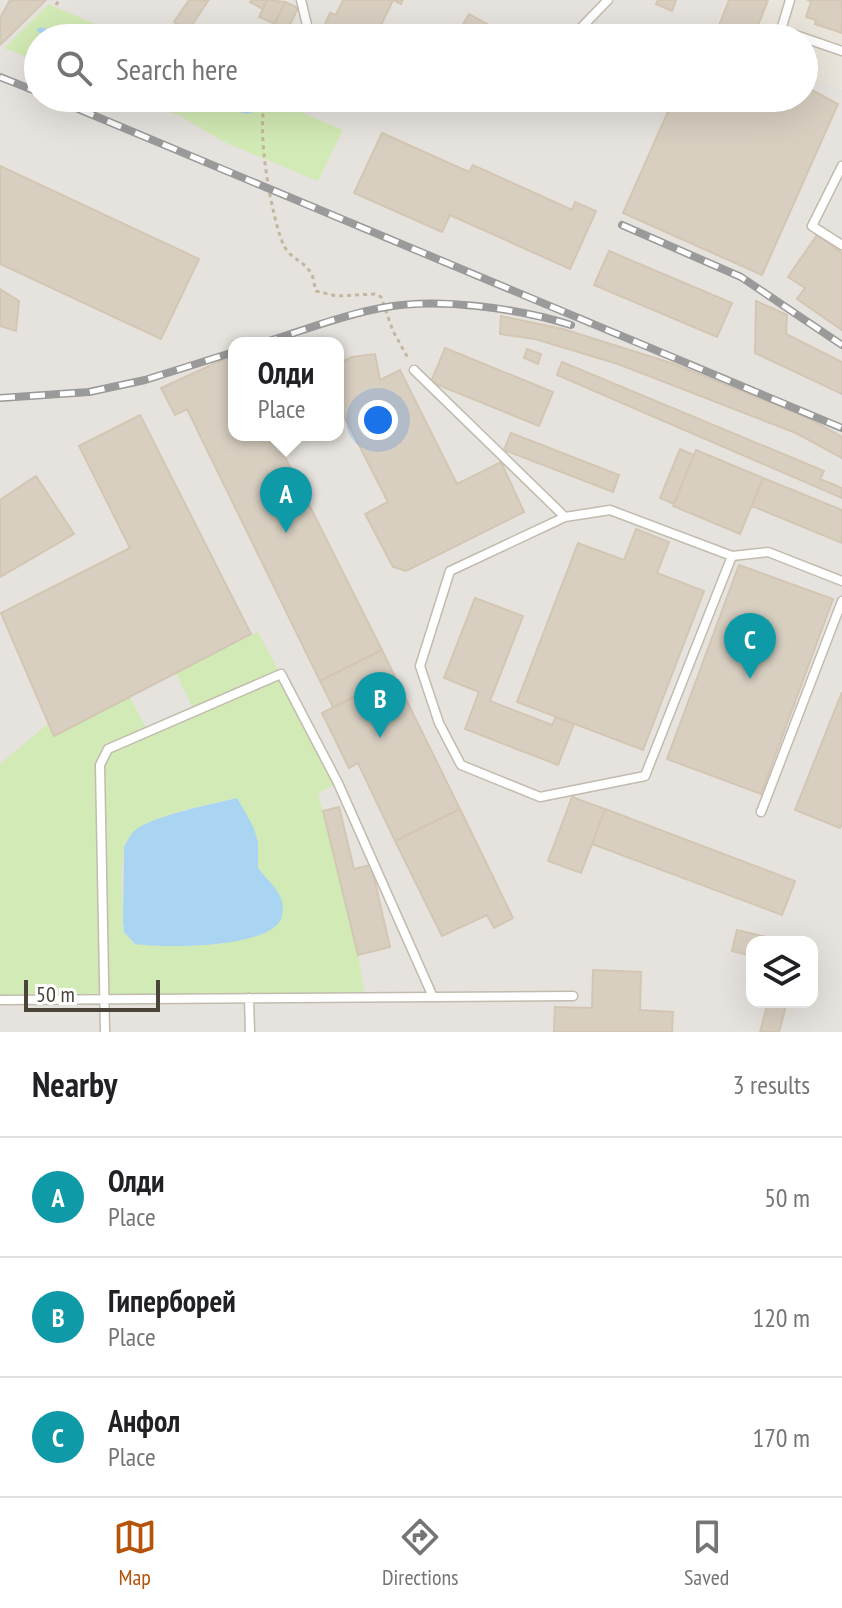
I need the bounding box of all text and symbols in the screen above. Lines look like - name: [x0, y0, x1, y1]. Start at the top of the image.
- search box: [24, 24, 818, 112]
- icon: search: [52, 46, 96, 90]
- text: Search here: [116, 49, 238, 88]
- popup: [228, 337, 344, 441]
- text: Олди: [258, 353, 314, 392]
- text: Place: [258, 392, 305, 425]
- your location: [358, 400, 398, 440]
- pin: A: [260, 467, 312, 533]
- pin: C: [724, 613, 776, 679]
- pin: B: [354, 672, 406, 738]
- map controls: [746, 936, 818, 1008]
- button: layers: [746, 936, 818, 1008]
- scale bar: [24, 976, 160, 1012]
- text: 50 m: [36, 980, 75, 1008]
- text: Nearby: [32, 1062, 117, 1106]
- text: 3 results: [733, 1068, 810, 1101]
- text: Олди: [108, 1161, 165, 1200]
- text: A: [51, 1181, 65, 1214]
- text: 50 m: [764, 1181, 810, 1214]
- text: Place: [108, 1200, 156, 1233]
- text: Гиперборей: [108, 1281, 236, 1320]
- text: B: [52, 1301, 64, 1334]
- text: 120 m: [752, 1301, 810, 1334]
- text: Place: [108, 1320, 156, 1353]
- text: Анфол: [108, 1401, 180, 1440]
- text: C: [52, 1421, 64, 1454]
- text: 170 m: [752, 1421, 810, 1454]
- text: Place: [108, 1440, 156, 1473]
- tab: Map: [113, 1515, 157, 1591]
- tab: Directions: [382, 1515, 459, 1591]
- tab: Saved: [684, 1515, 729, 1591]

